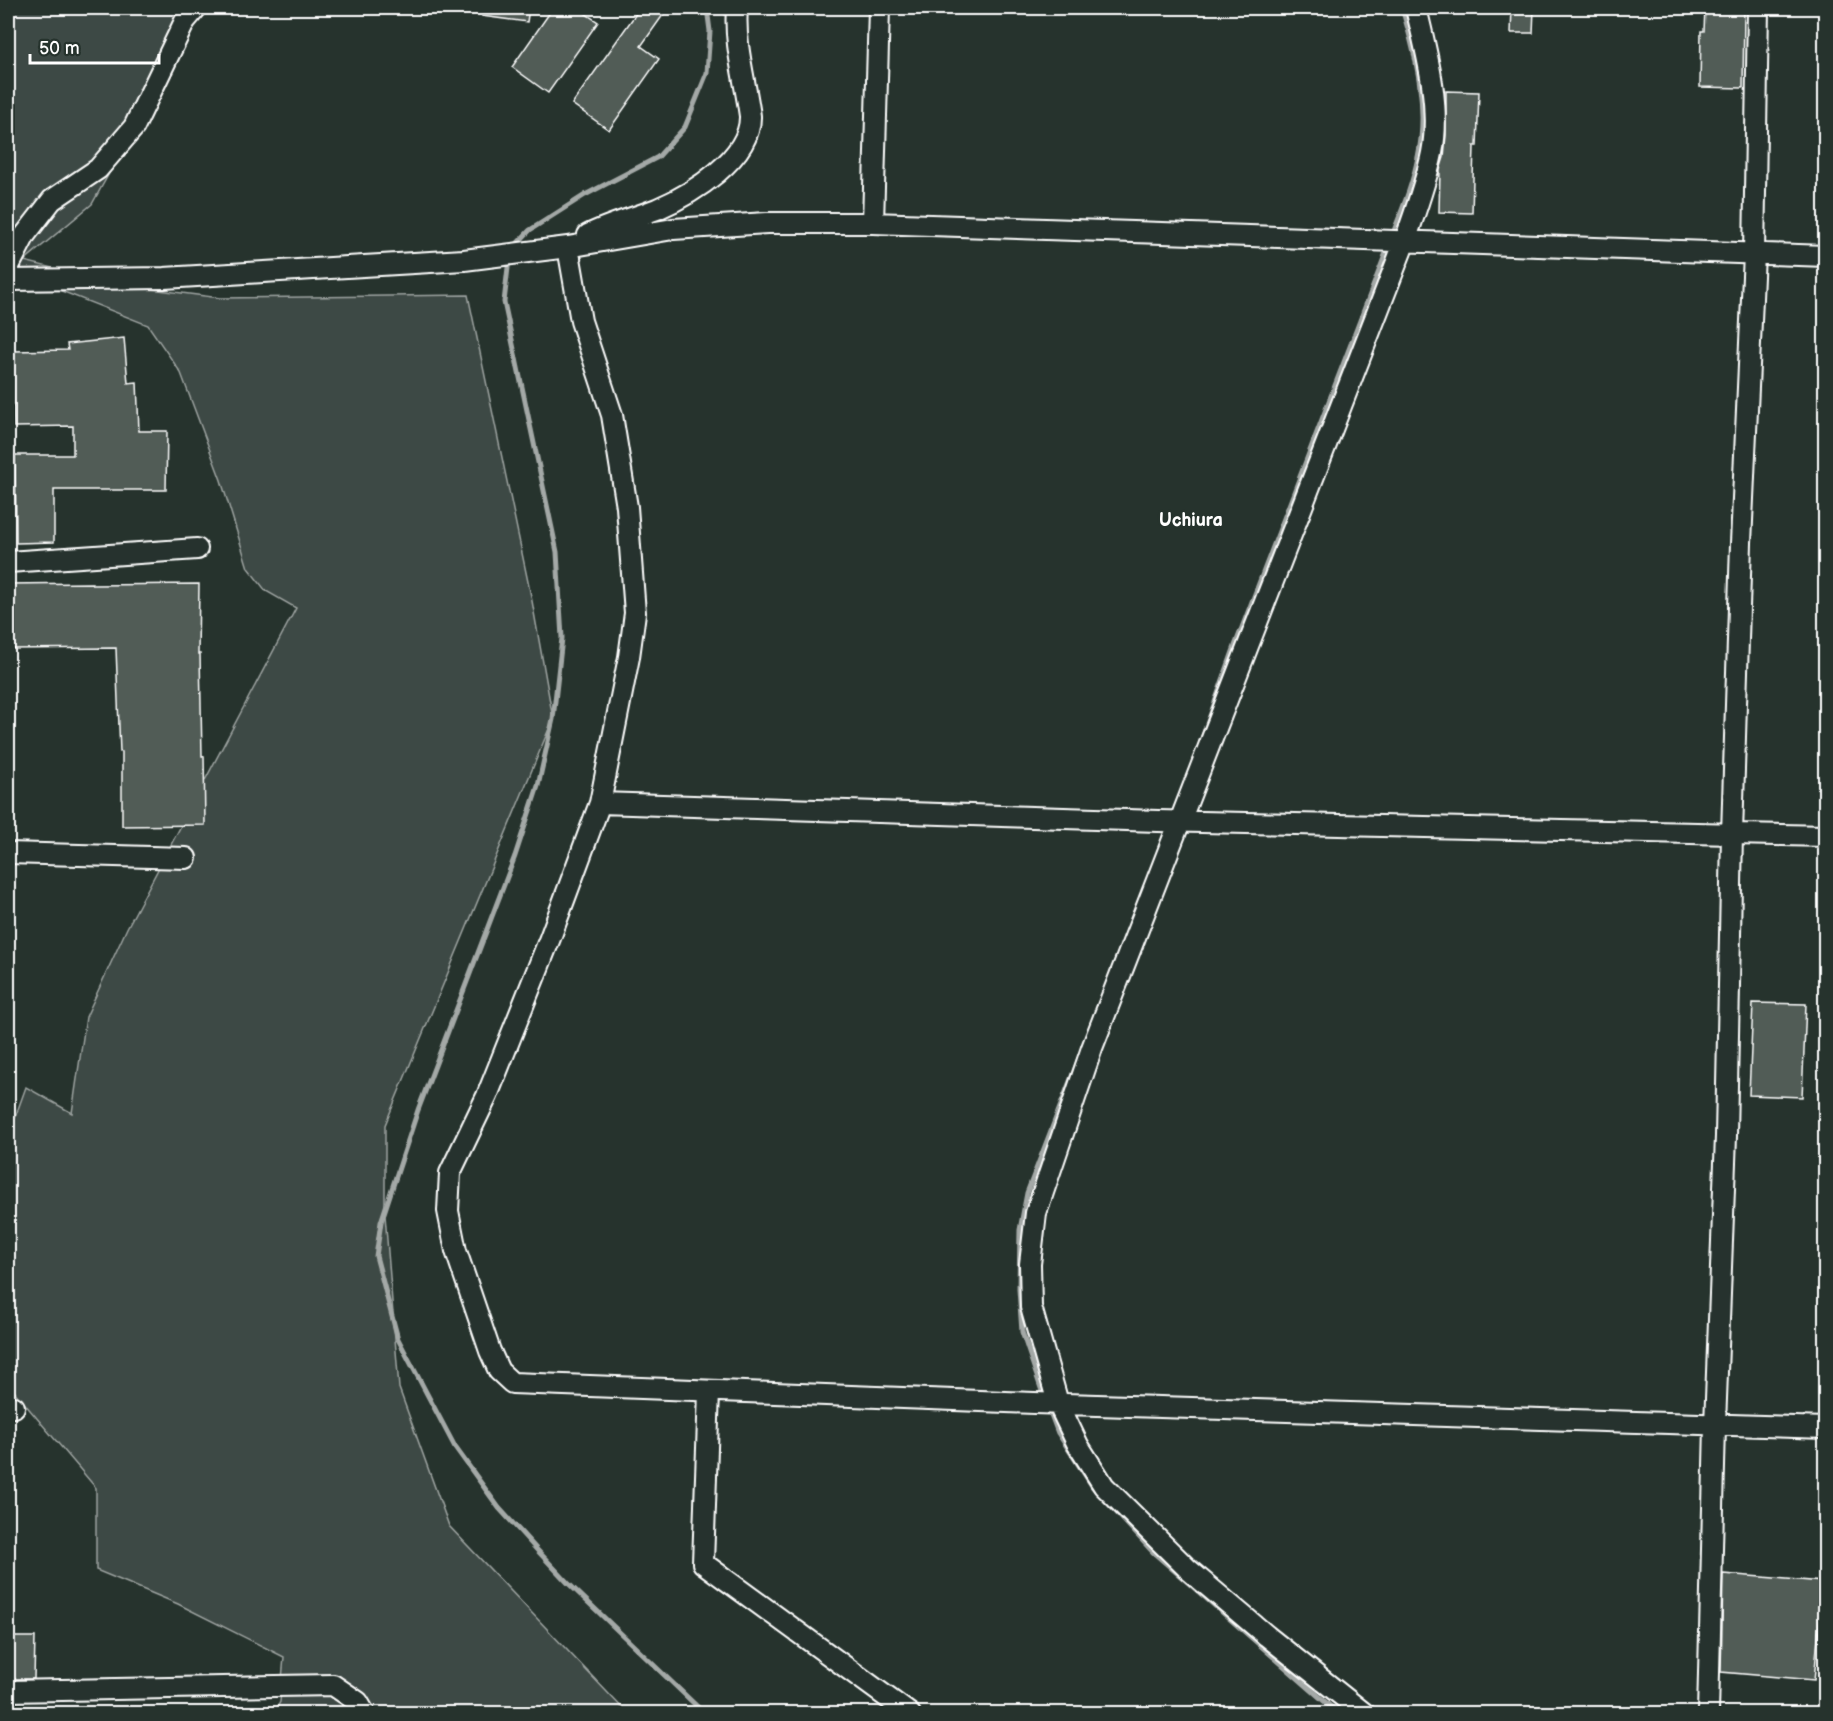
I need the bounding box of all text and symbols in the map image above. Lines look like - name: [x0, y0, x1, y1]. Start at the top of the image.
- scale bar: [30, 27, 159, 65]
- text: 50 m: [39, 38, 80, 59]
- district label: Uchiura: [1159, 510, 1223, 531]

